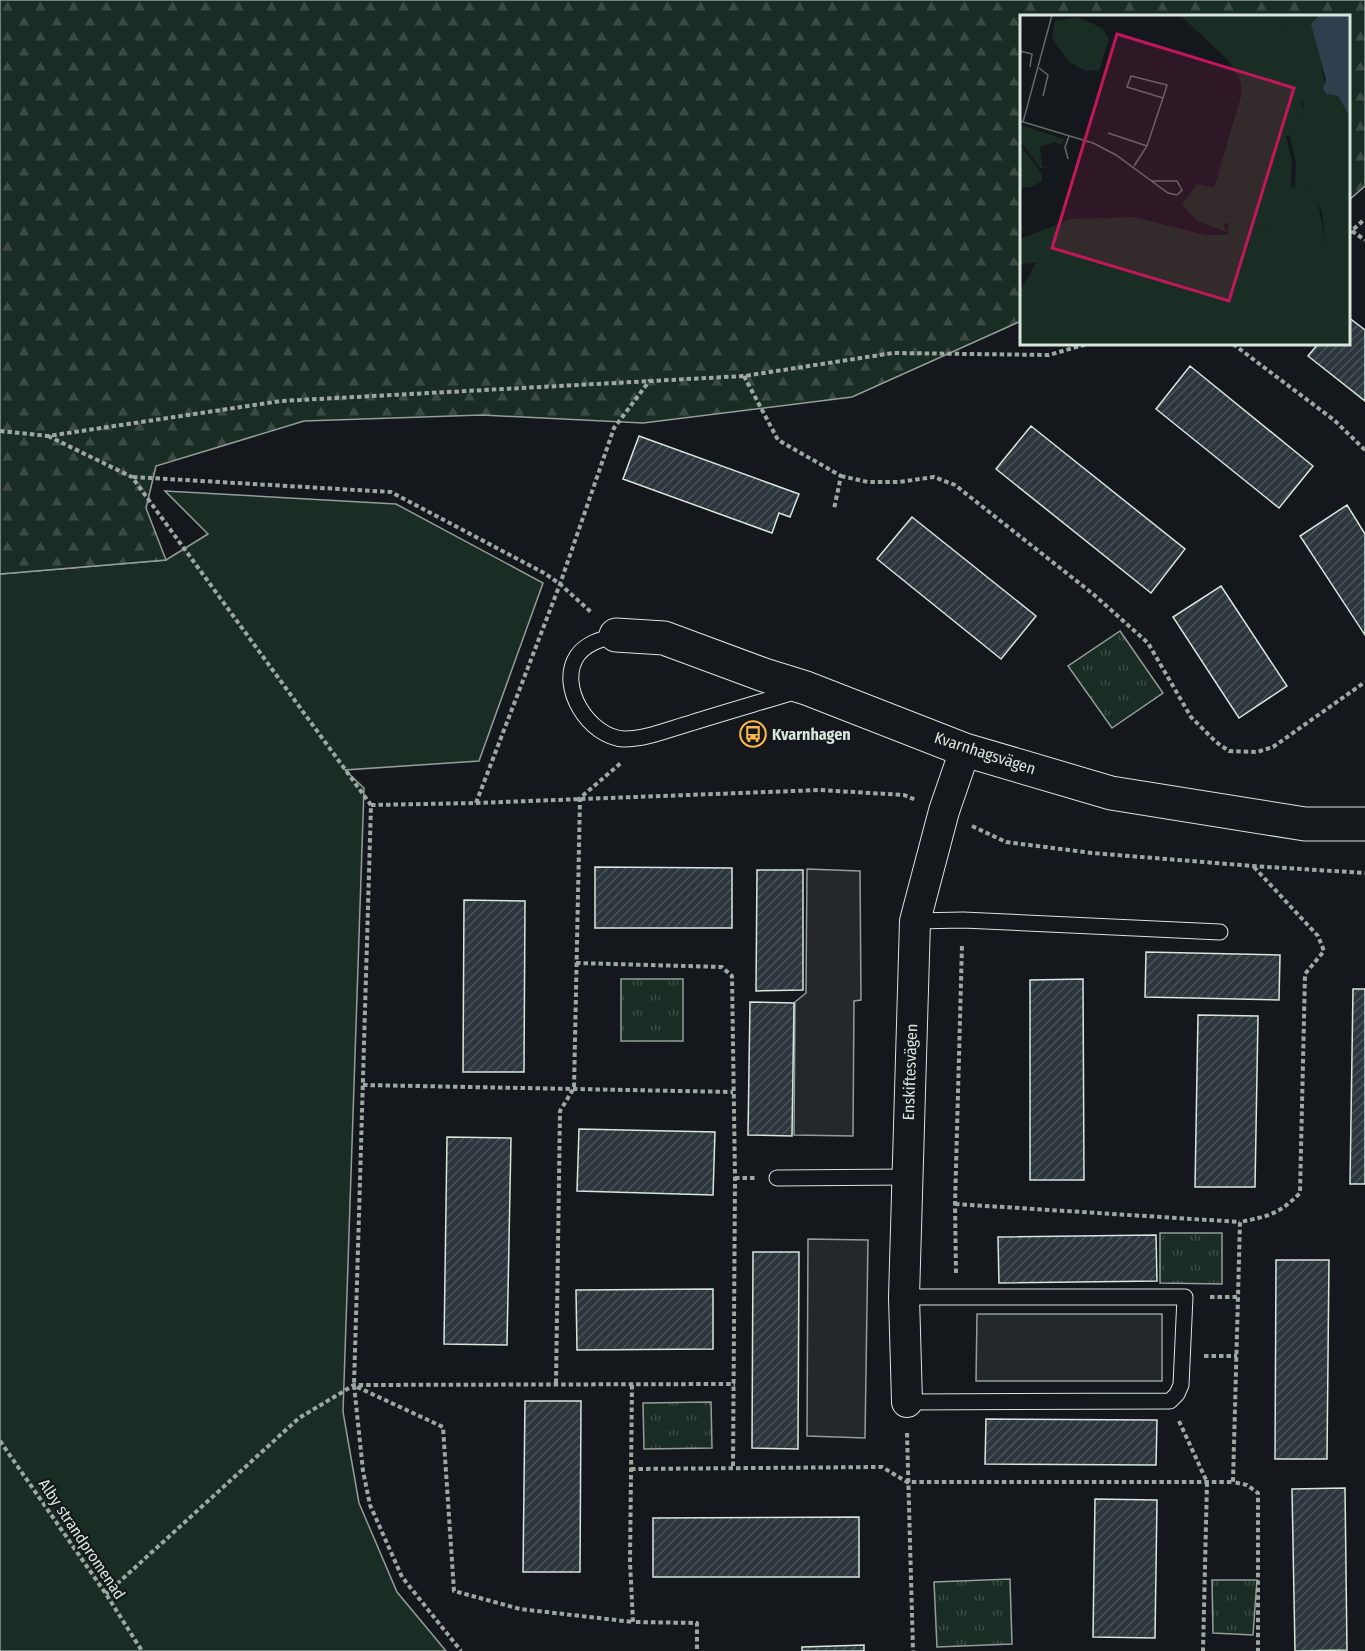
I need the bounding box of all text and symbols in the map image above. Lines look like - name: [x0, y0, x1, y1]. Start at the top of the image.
- inset map: [1020, 15, 1350, 345]
- bus stop icon: Kvarnhagen: [738, 719, 768, 749]
- place label: Kvarnhagen: [772, 725, 851, 744]
- street label: Kvarnhagsvägen: [932, 728, 1038, 778]
- street label: Enskiftesvägen: [899, 1023, 921, 1121]
- street label: Alby strandpromenad: [35, 1475, 129, 1603]

